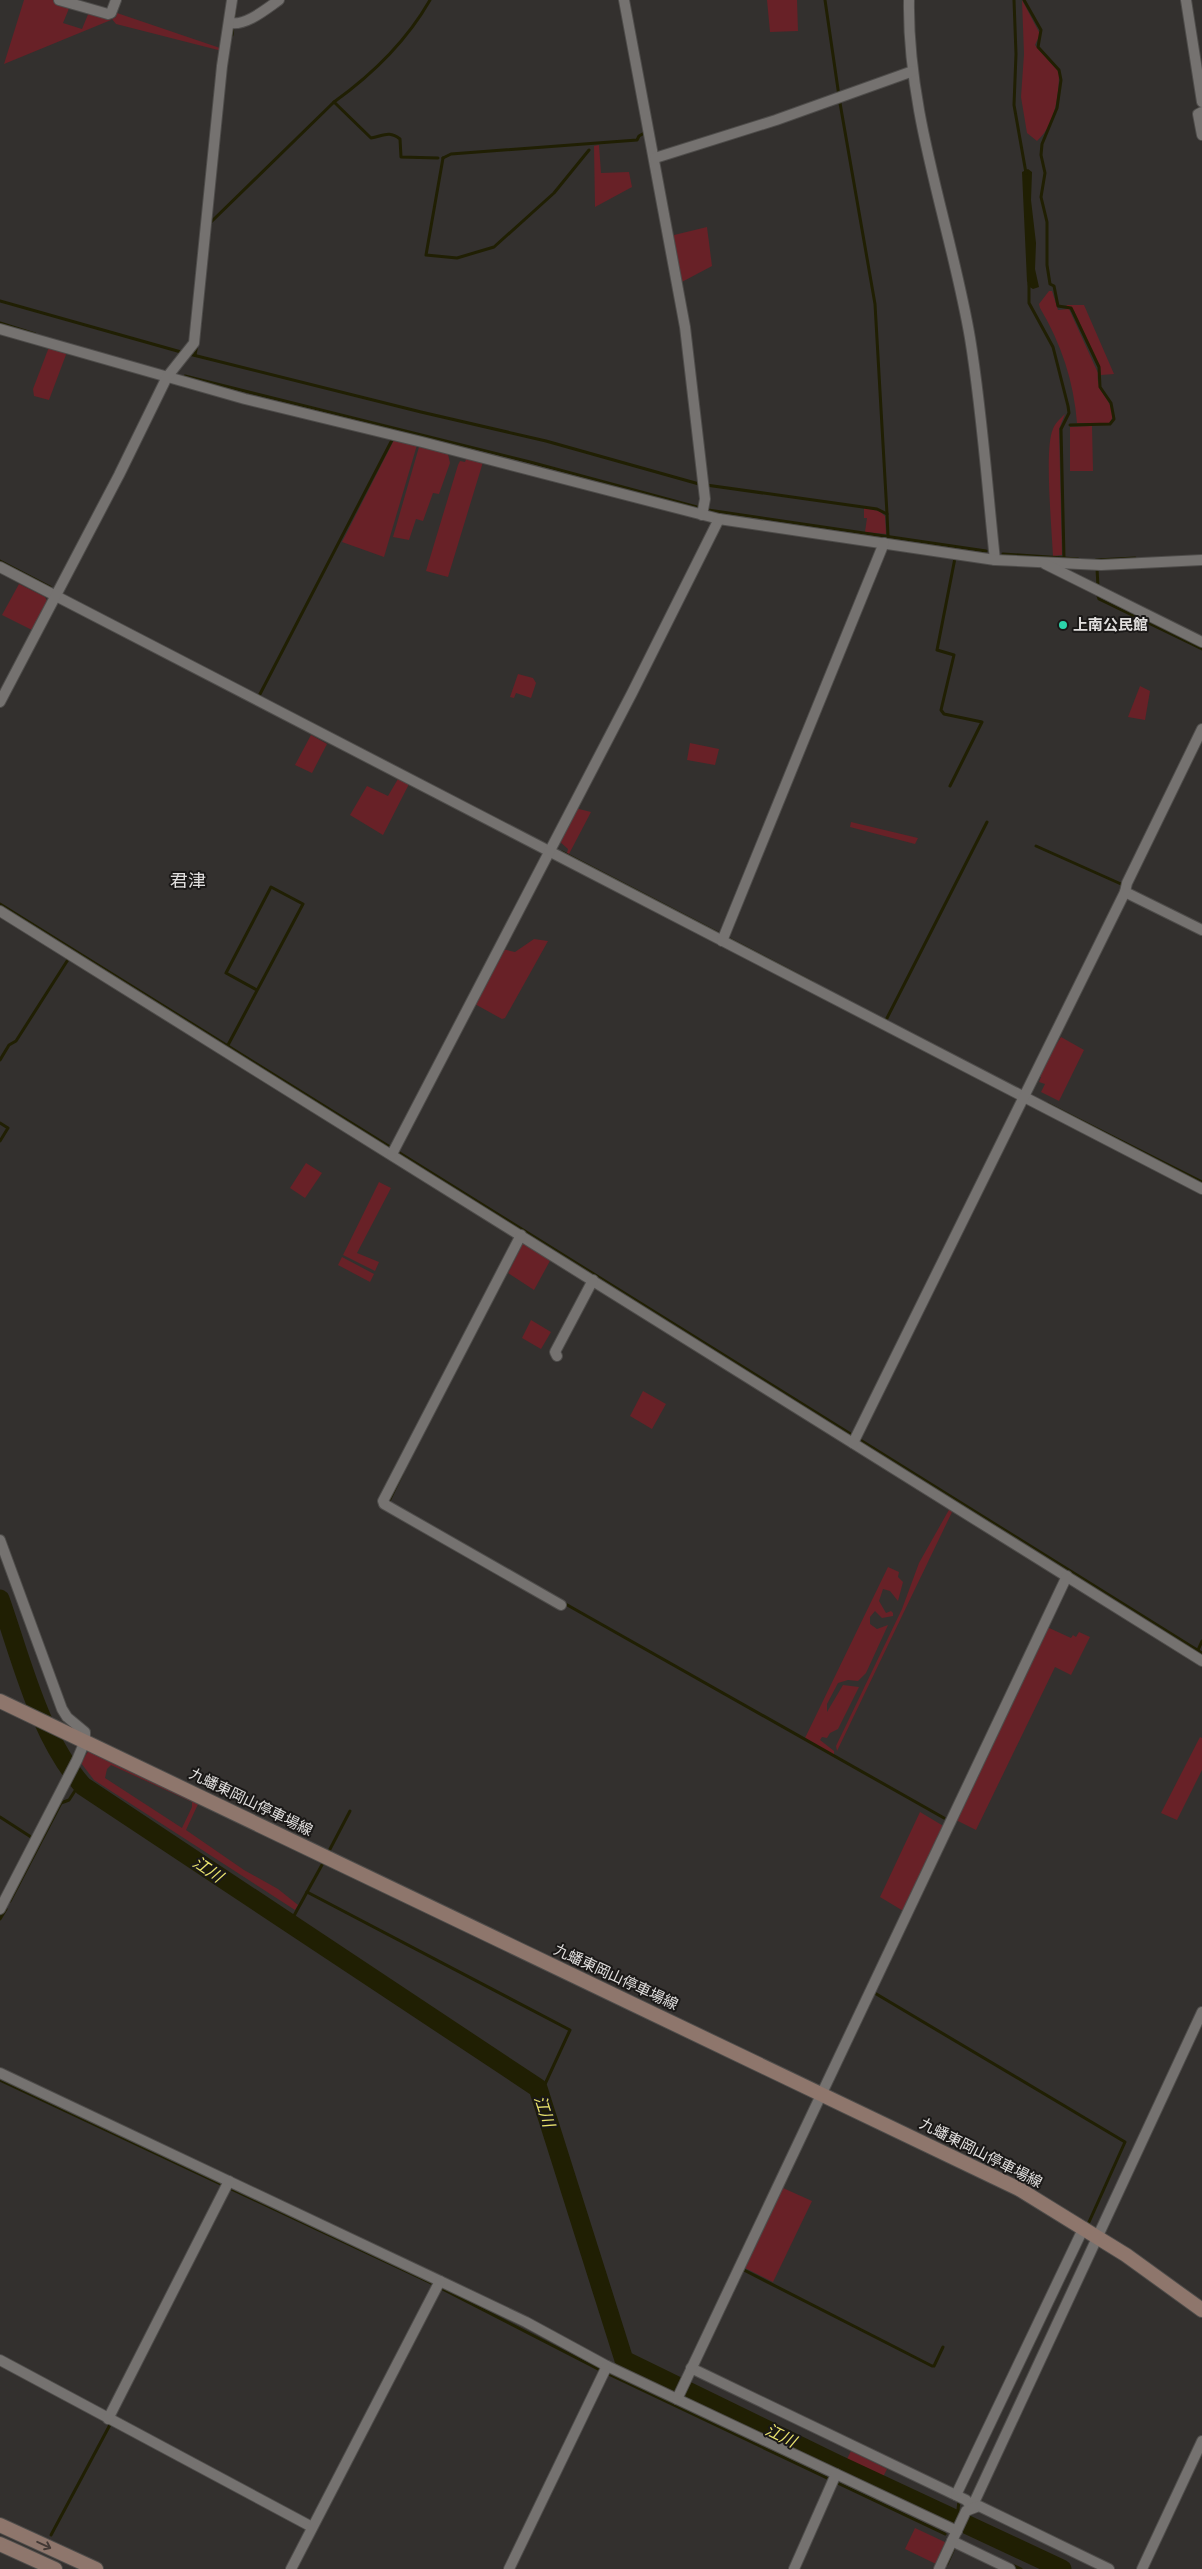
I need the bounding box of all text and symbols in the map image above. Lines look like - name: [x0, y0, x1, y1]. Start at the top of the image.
- place label: 上南公民館: [1073, 616, 1148, 633]
- marker: 上南公民館: [1057, 619, 1069, 631]
- district label: 君津: [170, 871, 206, 891]
- street label: 九蟠東岡山停車場線: [187, 1764, 316, 1839]
- water label: 江川: [190, 1853, 227, 1887]
- street label: 九蟠東岡山停車場線: [551, 1940, 681, 2013]
- water label: 江川: [531, 2093, 558, 2131]
- street label: 九蟠東岡山停車場線: [917, 2114, 1045, 2191]
- water label: 江川: [763, 2421, 801, 2451]
- one-way arrow: [36, 2541, 51, 2551]

